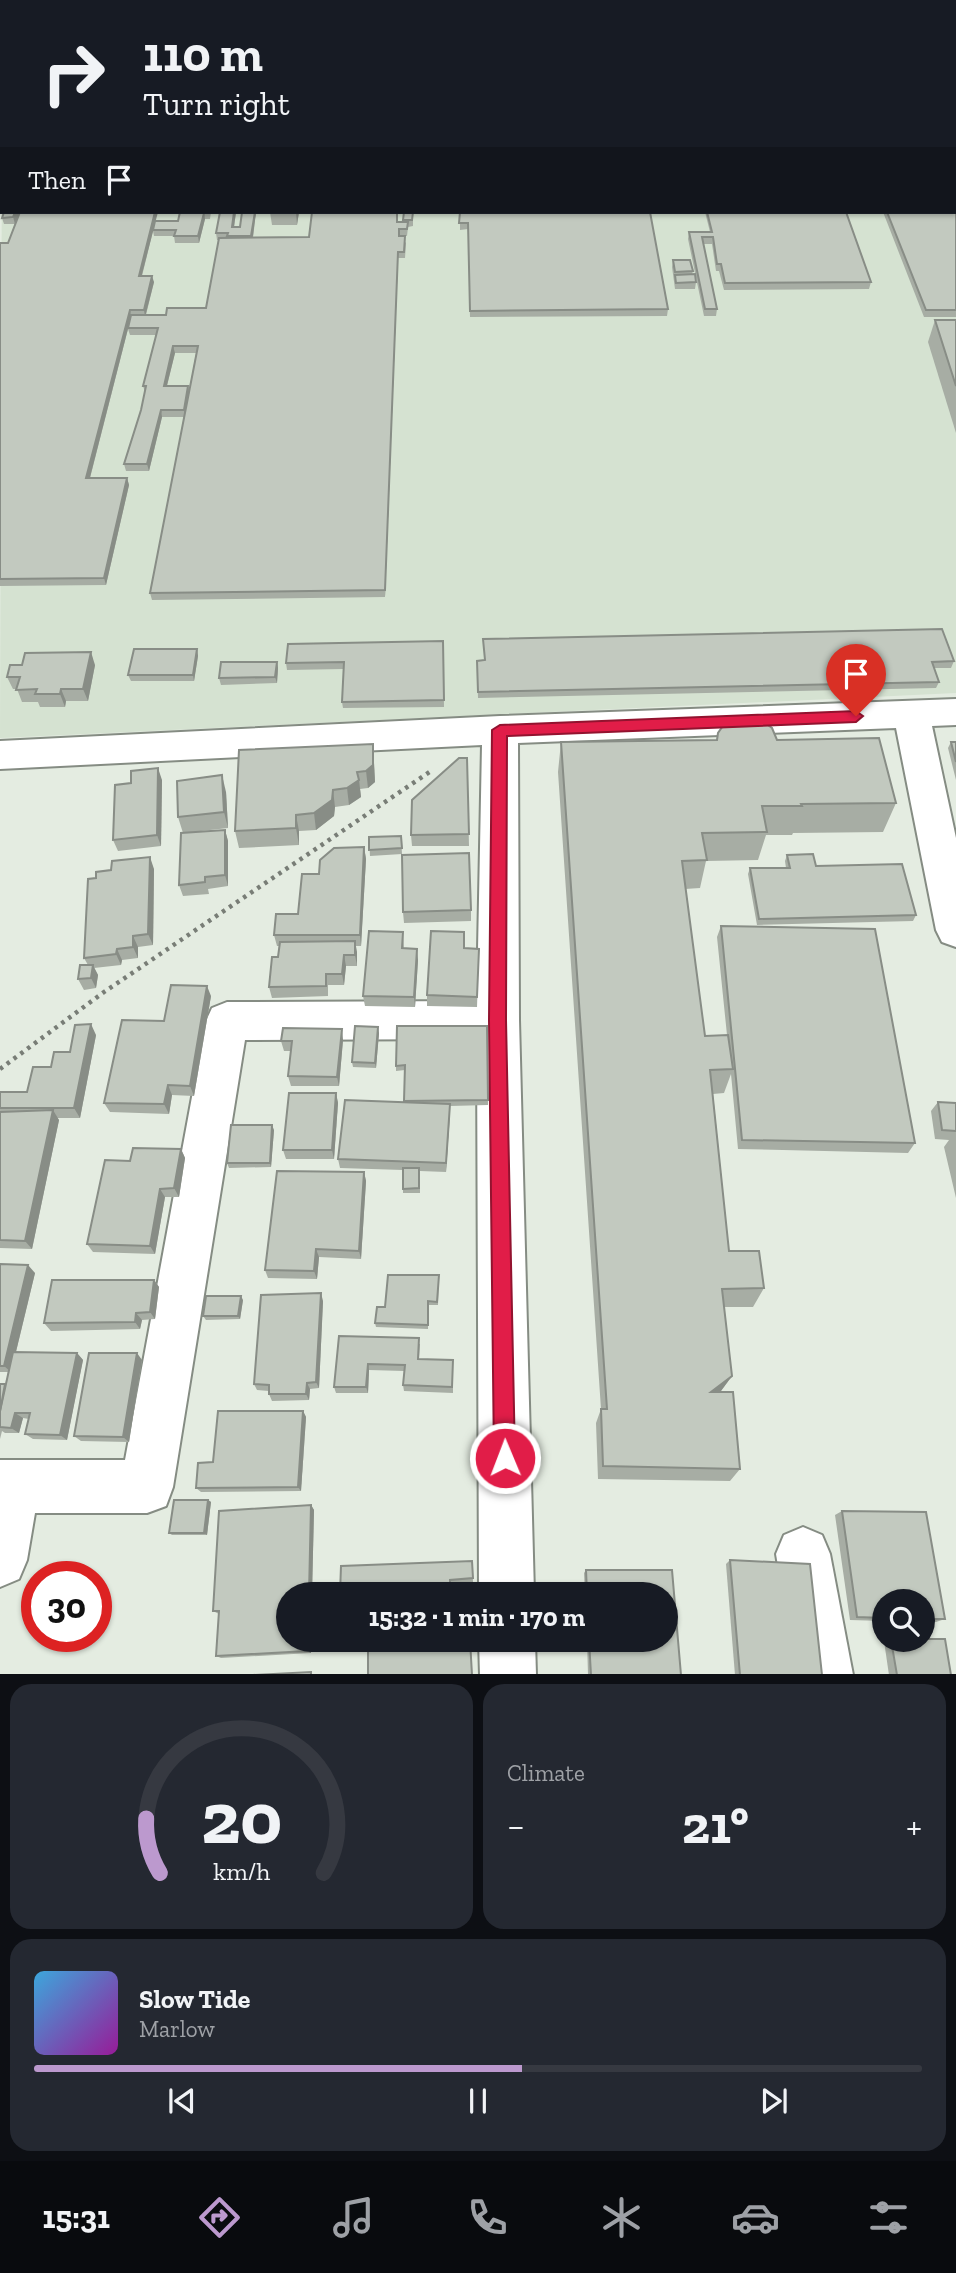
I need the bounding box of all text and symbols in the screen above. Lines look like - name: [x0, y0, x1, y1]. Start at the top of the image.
- text: 110 m: [143, 25, 263, 84]
- icon: right: [28, 28, 119, 119]
- text: Turn right: [143, 85, 290, 123]
- icon: arrive: [100, 161, 138, 199]
- text: Then: [28, 164, 86, 196]
- pin: [826, 644, 886, 716]
- icon: arrive: [837, 655, 875, 693]
- position arrow: [468, 1421, 542, 1495]
- speed limit sign: 30: [21, 1561, 112, 1652]
- map controls: [872, 1589, 935, 1652]
- button: search: [872, 1589, 935, 1652]
- text: 15:32 · 1 min · 170 m: [369, 1601, 585, 1633]
- text: Climate: [507, 1759, 585, 1787]
- text: 20: [201, 1774, 282, 1862]
- text: 21°: [682, 1794, 749, 1856]
- text: −: [507, 1803, 525, 1849]
- text: +: [906, 1803, 922, 1849]
- text: km/h: [213, 1855, 270, 1885]
- text: Slow Tide: [139, 1983, 250, 2015]
- text: Marlow: [139, 2015, 215, 2043]
- icon: previous: [163, 2082, 201, 2120]
- icon: pause: [459, 2082, 497, 2120]
- icon: next: [755, 2082, 793, 2120]
- icon: directions: [195, 2193, 244, 2242]
- icon: music: [329, 2193, 378, 2242]
- icon: phone: [463, 2193, 512, 2242]
- icon: climate: [597, 2193, 646, 2242]
- icon: car: [731, 2193, 780, 2242]
- icon: filters: [864, 2193, 913, 2242]
- text: 15:31: [42, 2198, 110, 2236]

